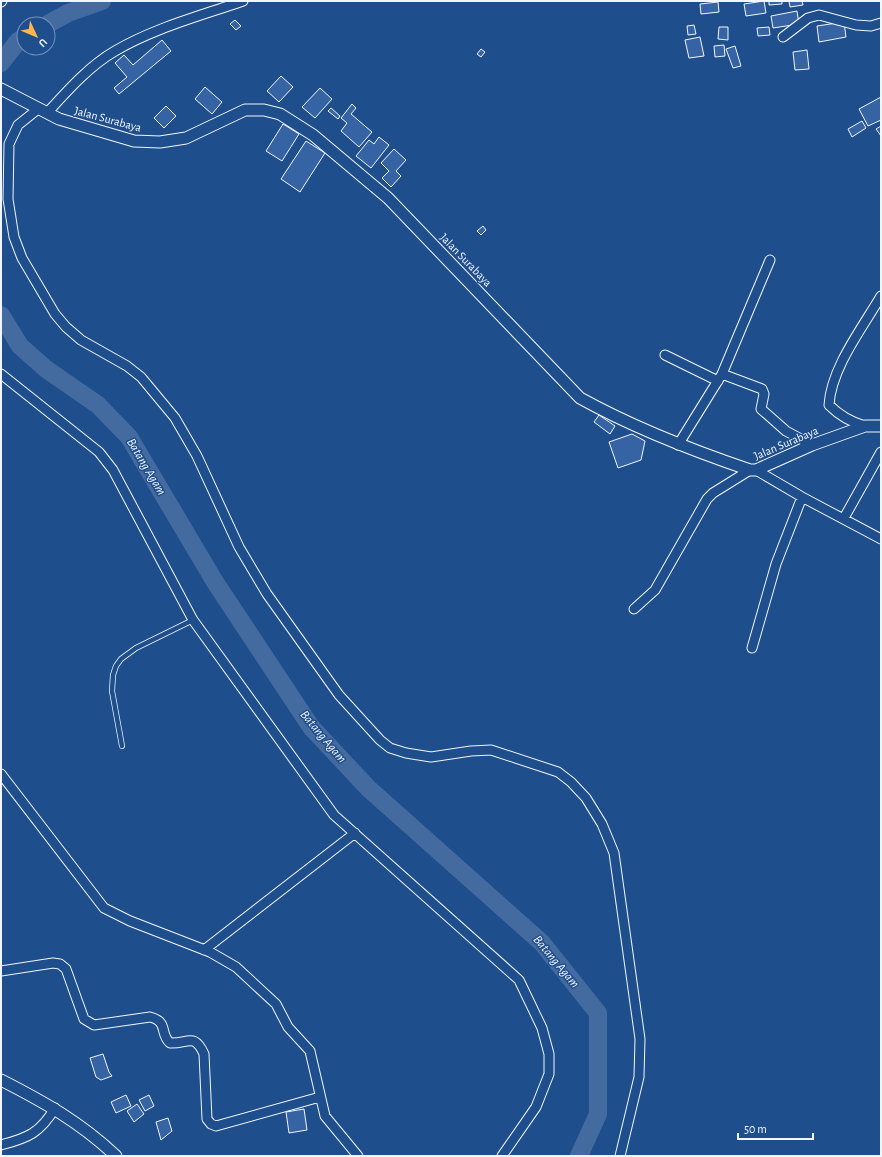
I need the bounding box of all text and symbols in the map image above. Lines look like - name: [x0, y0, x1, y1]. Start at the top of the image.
- north arrow: [16, 16, 56, 56]
- text: U: [36, 36, 49, 49]
- street label: Jalan Surabaya: [73, 104, 143, 135]
- street label: Jalan Surabaya: [437, 231, 494, 290]
- street label: Jalan Surabaya: [752, 424, 821, 463]
- water label: Batang Agam: [124, 436, 168, 498]
- water label: Batang Agam: [298, 708, 348, 766]
- water label: Batang Agam: [531, 933, 581, 991]
- scale bar: [738, 1115, 813, 1141]
- text: 50 m: [744, 1123, 767, 1135]

